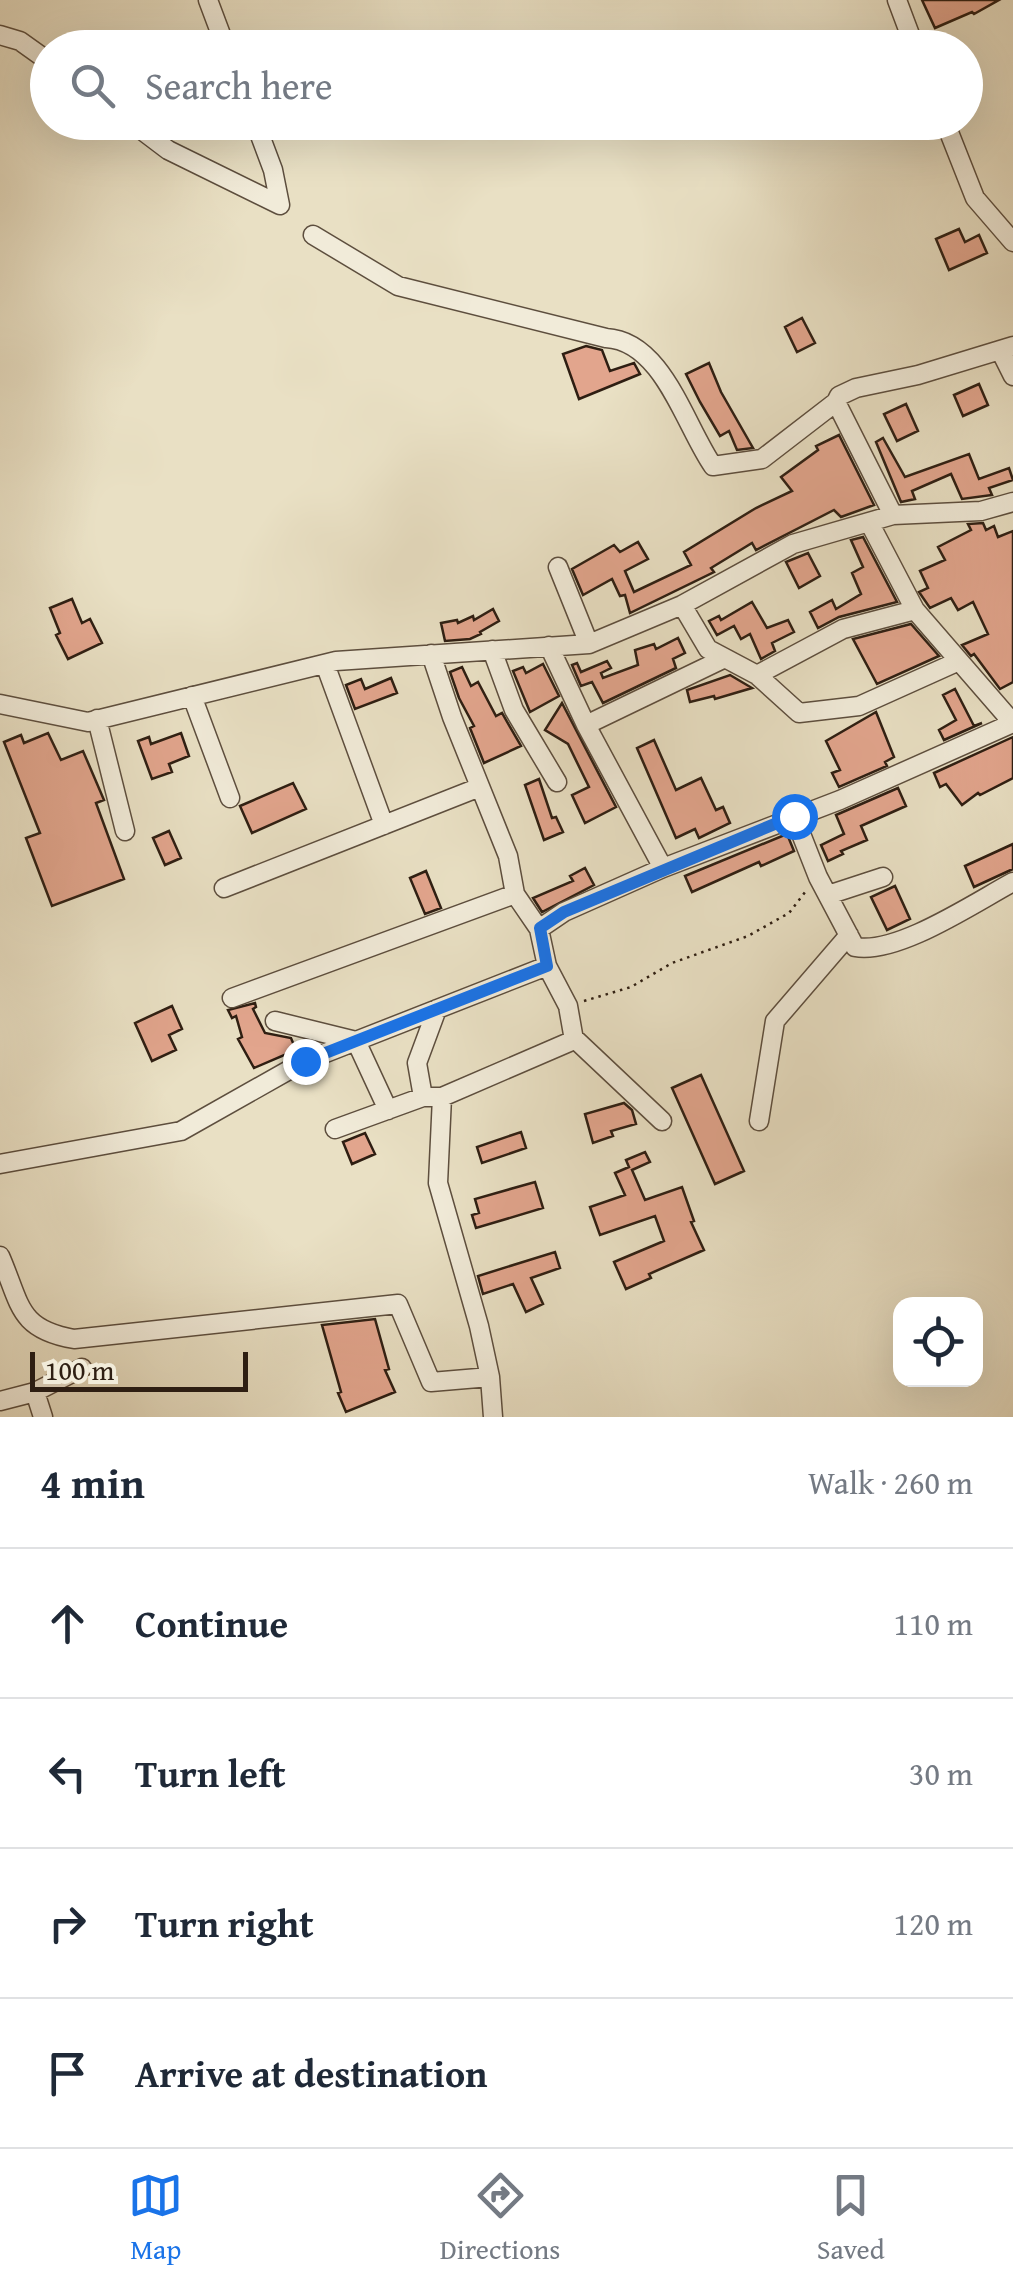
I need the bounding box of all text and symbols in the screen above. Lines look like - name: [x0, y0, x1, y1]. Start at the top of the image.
- search box: [30, 30, 983, 140]
- text: Search here: [145, 57, 333, 113]
- icon: search: [65, 58, 120, 113]
- route start: [772, 794, 818, 840]
- route end: [283, 1039, 329, 1085]
- map controls: [893, 1297, 983, 1387]
- button: locate: [893, 1297, 983, 1387]
- scale bar: [30, 1347, 248, 1392]
- text: 100 m: [45, 1349, 114, 1390]
- text: 4 min: [40, 1452, 145, 1513]
- text: Walk · 260 m: [808, 1459, 973, 1506]
- text: Continue: [135, 1595, 288, 1651]
- icon: ahead: [40, 1596, 95, 1651]
- text: 110 m: [894, 1600, 973, 1647]
- text: Turn left: [135, 1745, 286, 1801]
- icon: left: [40, 1746, 95, 1801]
- text: 30 m: [909, 1750, 973, 1797]
- text: Turn right: [135, 1895, 314, 1951]
- icon: right: [40, 1896, 95, 1951]
- text: 120 m: [894, 1900, 973, 1947]
- text: Arrive at destination: [135, 2045, 488, 2101]
- icon: arrive: [40, 2046, 95, 2101]
- tab: Map: [128, 2168, 183, 2269]
- tab: Directions: [440, 2168, 560, 2269]
- tab: Saved: [817, 2168, 885, 2269]

